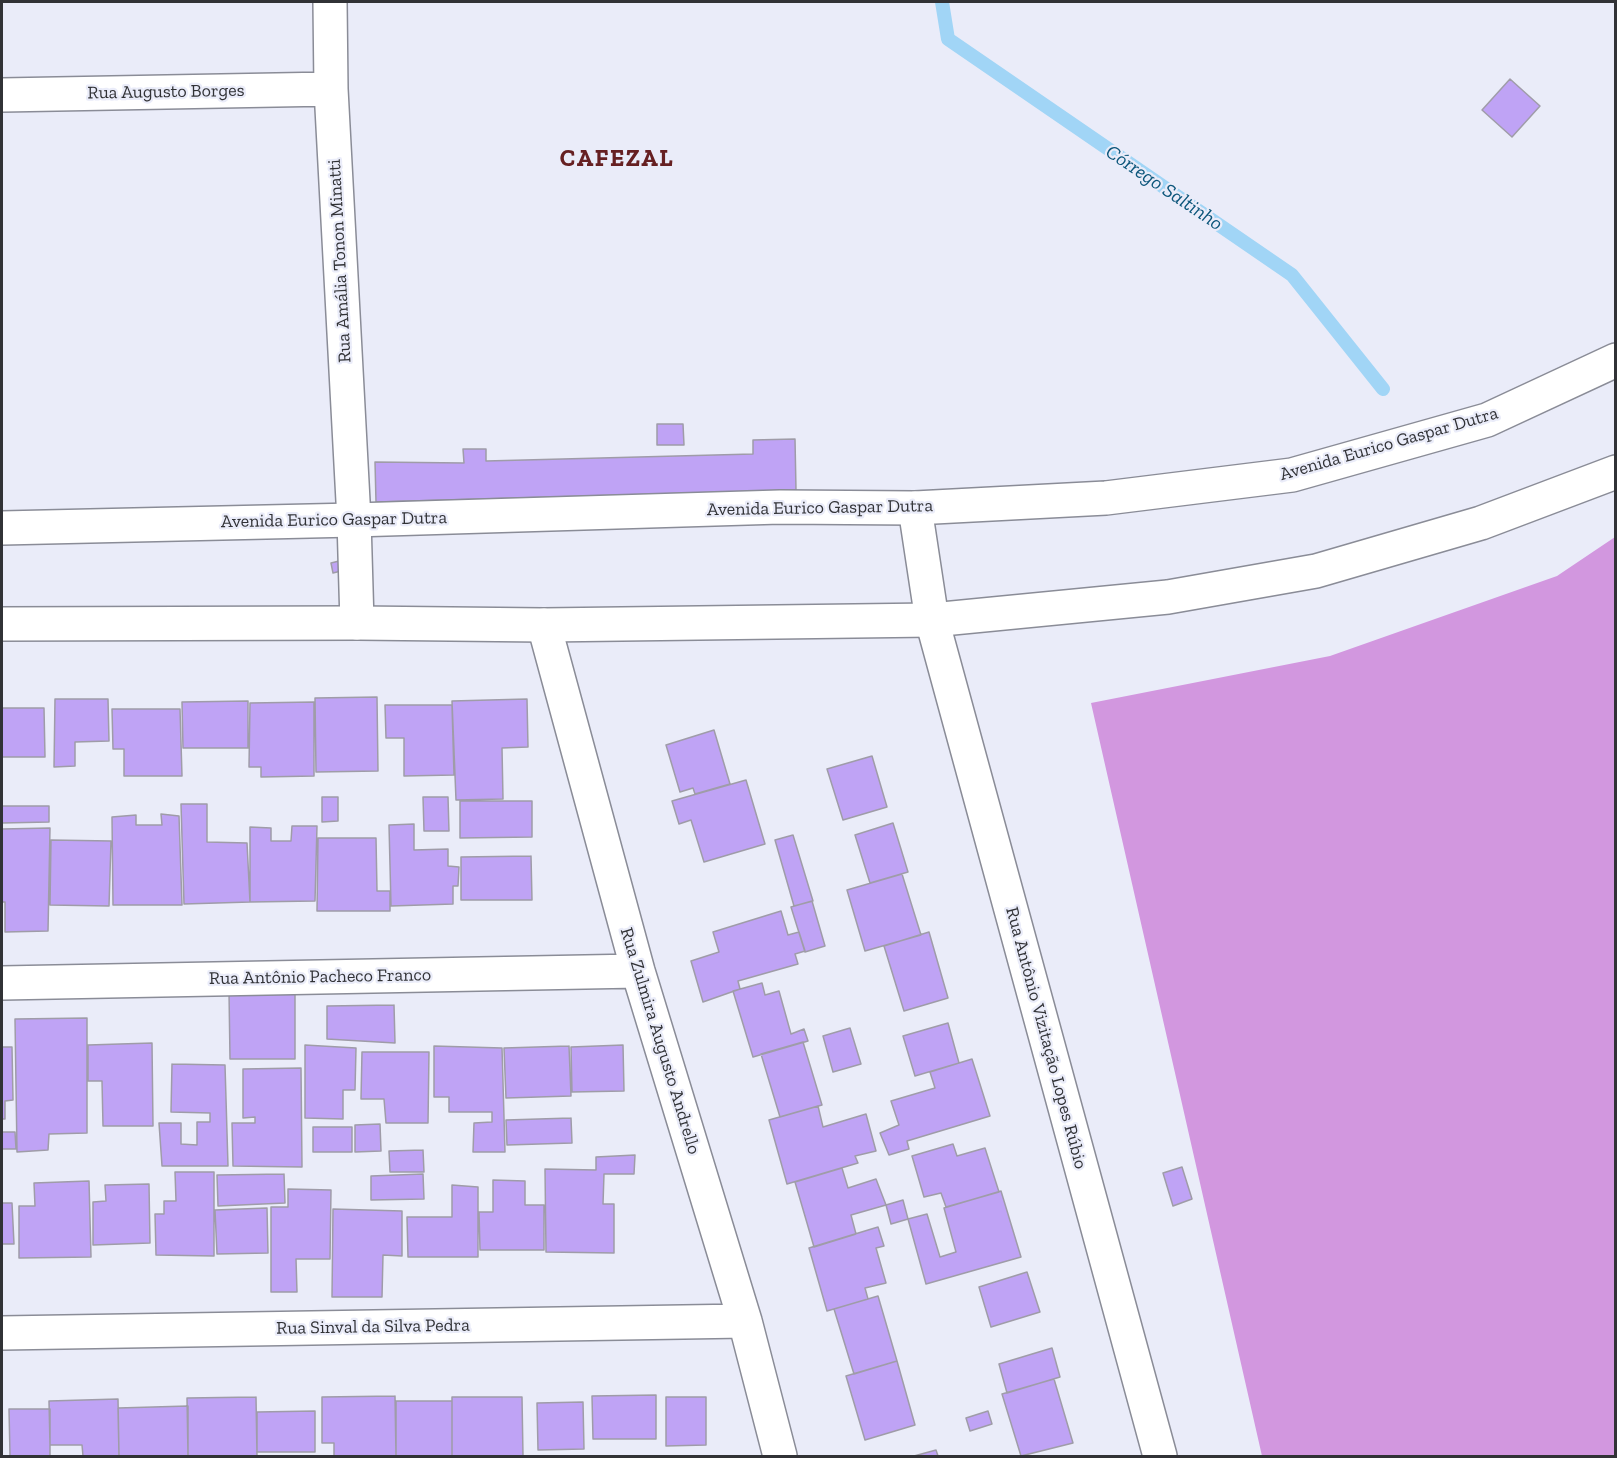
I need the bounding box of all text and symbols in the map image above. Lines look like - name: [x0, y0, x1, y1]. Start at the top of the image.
- street label: Rua Augusto Borges: [87, 80, 245, 104]
- water label: Córrego Saltinho: [1101, 140, 1227, 236]
- district label: CAFEZAL: [560, 145, 674, 173]
- street label: Rua Amália Tonon Minatti: [324, 159, 356, 363]
- street label: Avenida Eurico Gaspar Dutra: [1277, 402, 1501, 486]
- street label: Avenida Eurico Gaspar Dutra: [707, 495, 933, 521]
- street label: Avenida Eurico Gaspar Dutra: [221, 507, 447, 533]
- street label: Rua Antônio Vizitação Lopes Rúbio: [1001, 905, 1091, 1171]
- street label: Rua Zulmira Augusto Andrello: [615, 925, 705, 1157]
- street label: Rua Antônio Pacheco Franco: [209, 964, 431, 990]
- street label: Rua Sinval da Silva Pedra: [276, 1315, 470, 1339]

